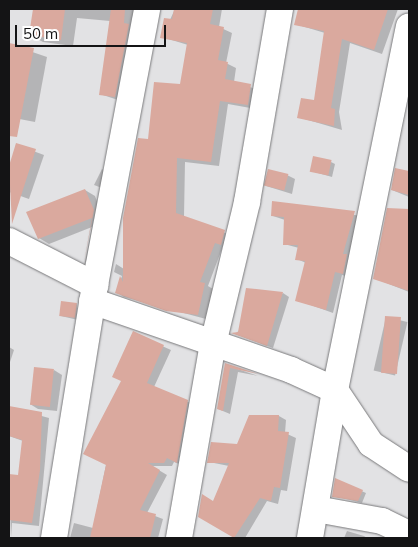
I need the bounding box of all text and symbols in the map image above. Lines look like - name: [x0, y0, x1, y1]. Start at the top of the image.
- scale bar: [18, 15, 169, 47]
- text: 50 m: [23, 24, 58, 43]

